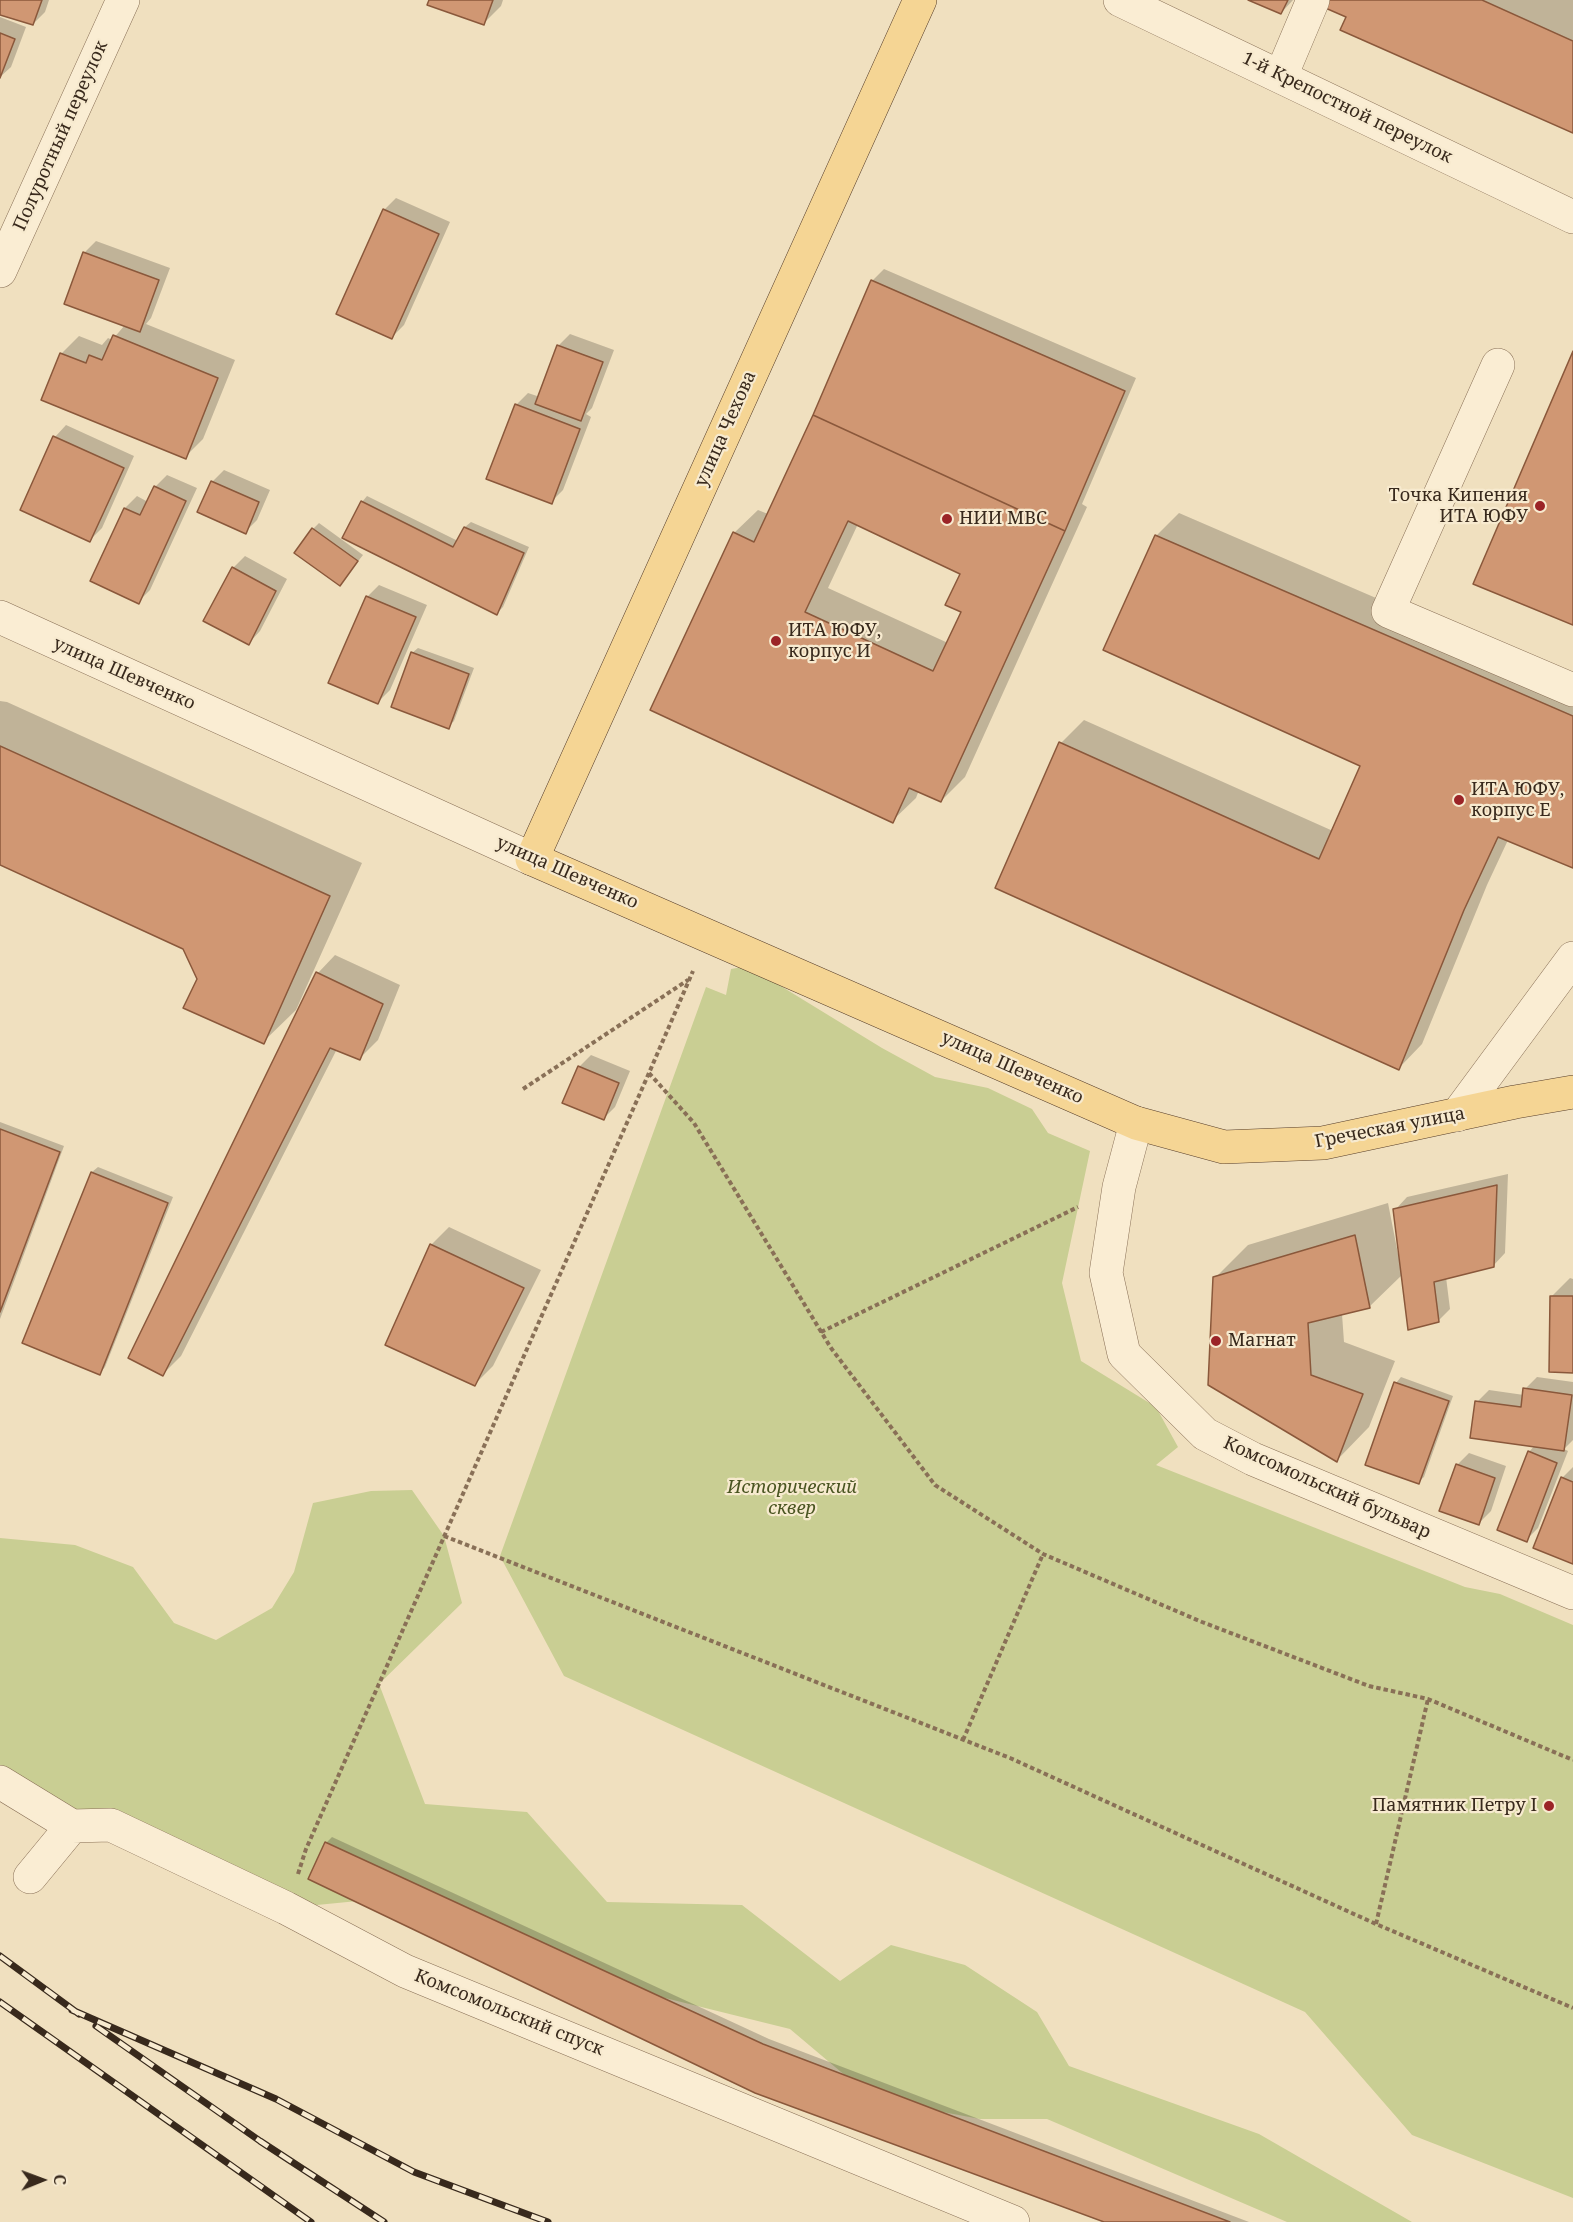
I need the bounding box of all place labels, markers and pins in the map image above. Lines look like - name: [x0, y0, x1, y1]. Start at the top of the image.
- place label: Точка Кипения ИТА ЮФУ: [1389, 485, 1528, 528]
- marker: Точка Кипения ИТА ЮФУ: [1533, 499, 1547, 513]
- place label: НИИ МВС: [959, 508, 1047, 530]
- marker: НИИ МВС: [940, 512, 954, 526]
- place label: ИТА ЮФУ, корпус И: [788, 620, 881, 662]
- marker: ИТА ЮФУ, корпус И: [769, 634, 783, 648]
- place label: ИТА ЮФУ, корпус Е: [1471, 779, 1564, 822]
- marker: ИТА ЮФУ, корпус Е: [1452, 793, 1466, 807]
- place label: Магнат: [1228, 1330, 1296, 1352]
- marker: Магнат: [1209, 1334, 1223, 1348]
- place label: Памятник Петру I: [1372, 1795, 1537, 1817]
- marker: Памятник Петру I: [1542, 1799, 1556, 1813]

